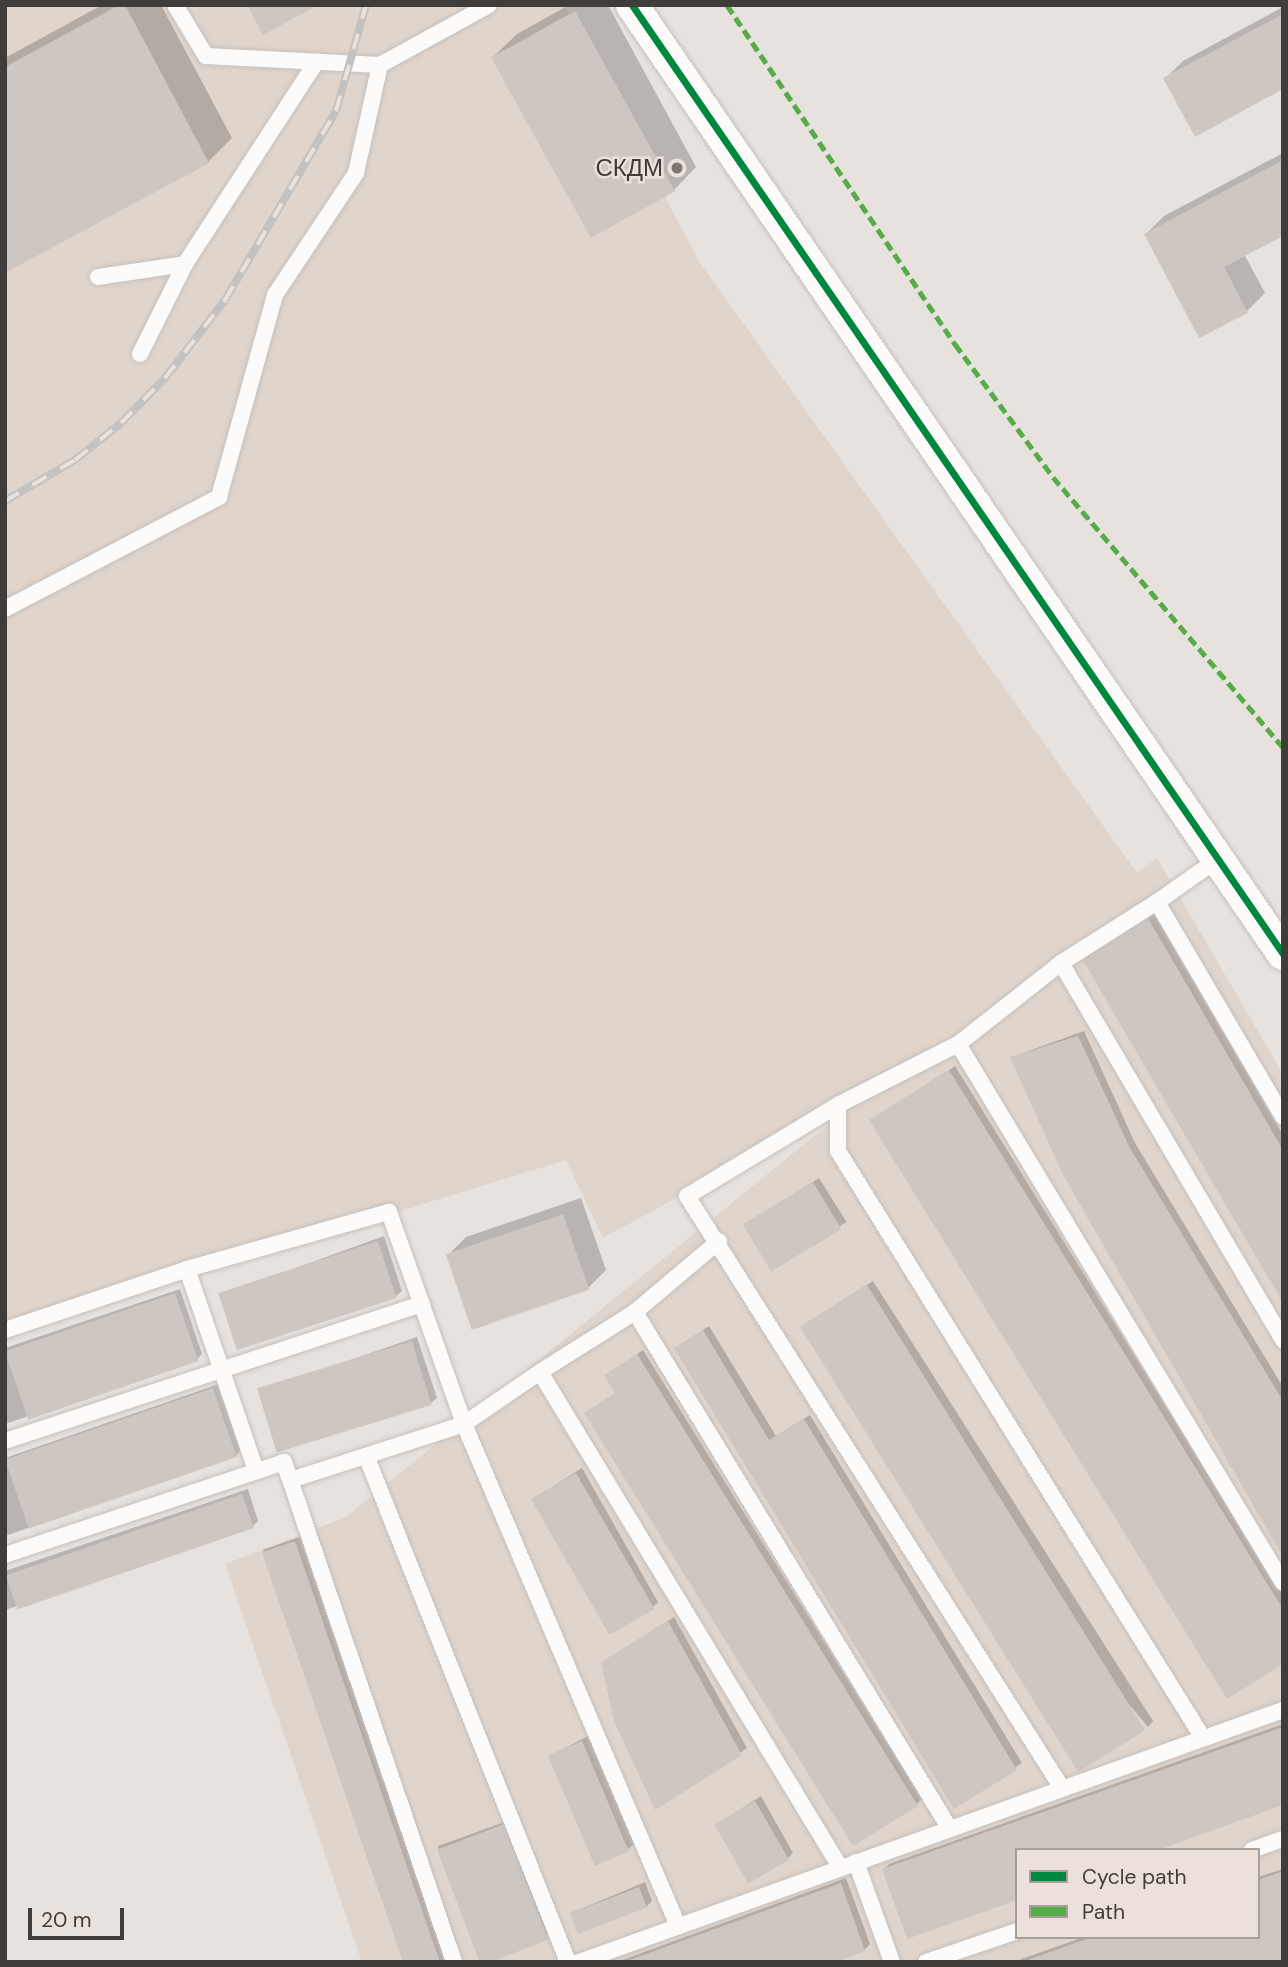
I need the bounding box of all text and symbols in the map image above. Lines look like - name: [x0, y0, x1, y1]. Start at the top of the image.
- place label: СКДМ: [595, 154, 663, 182]
- marker: СКДМ: [669, 160, 685, 176]
- legend: [1015, 1848, 1260, 1939]
- text: Cycle path: [1082, 1863, 1187, 1891]
- scale bar: [32, 1894, 128, 1938]
- text: Path: [1082, 1898, 1125, 1926]
- text: 20 m: [41, 1906, 92, 1934]

